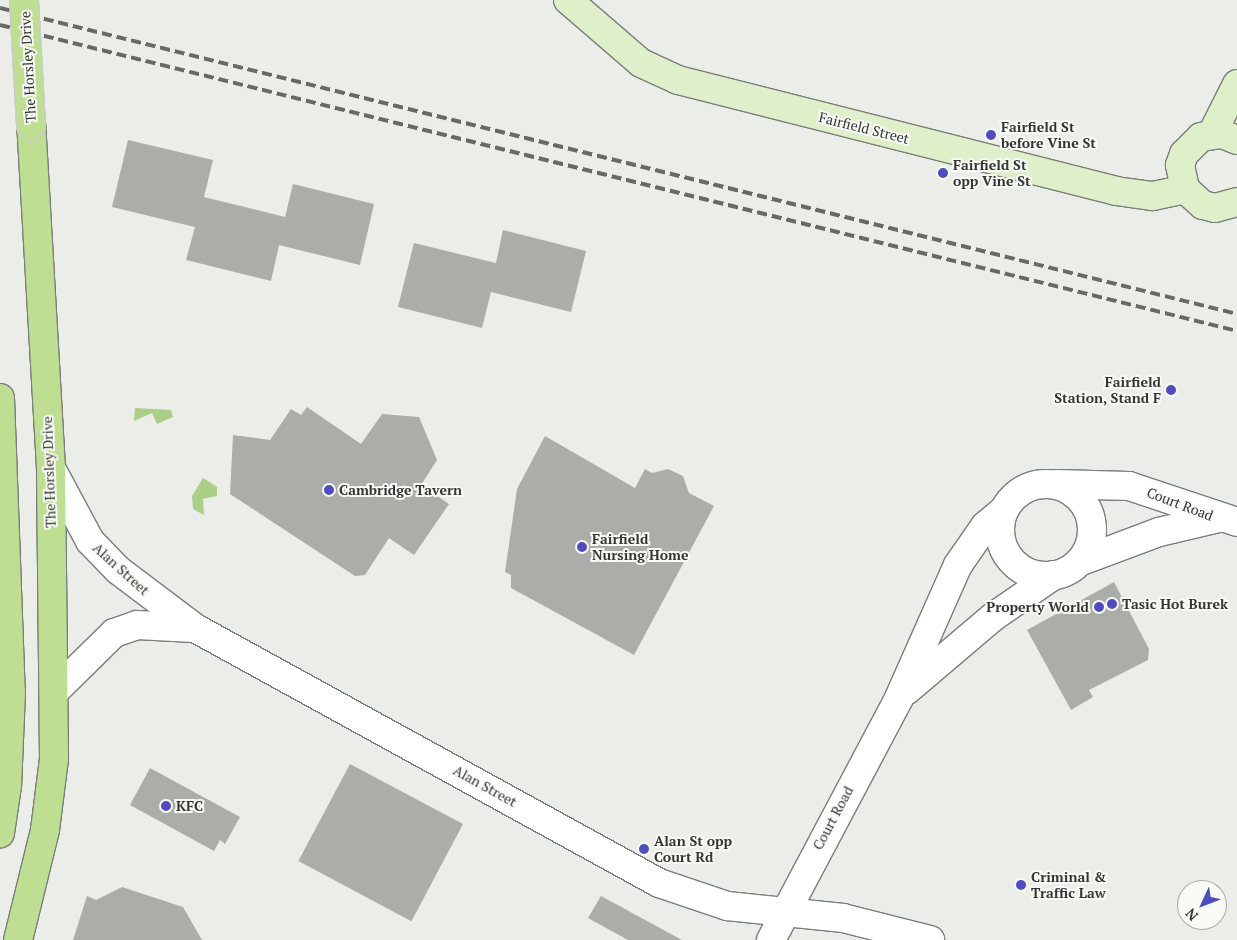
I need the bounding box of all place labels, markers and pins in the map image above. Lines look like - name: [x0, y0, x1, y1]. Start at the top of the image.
- place label: Fairfield St before Vine St: [1001, 119, 1096, 152]
- marker: Fairfield St before Vine St: [985, 129, 997, 141]
- place label: Fairfield St opp Vine St: [953, 157, 1031, 190]
- marker: Fairfield St opp Vine St: [937, 167, 949, 179]
- place label: Fairfield Station, Stand F: [1054, 374, 1161, 407]
- marker: Fairfield Station, Stand F: [1165, 384, 1177, 396]
- place label: Cambridge Tavern: [339, 482, 462, 498]
- marker: Cambridge Tavern: [323, 484, 335, 496]
- place label: Fairfield Nursing Home: [592, 531, 689, 564]
- marker: Fairfield Nursing Home: [576, 541, 588, 553]
- place label: Tasic Hot Burek: [1122, 596, 1228, 612]
- marker: Tasic Hot Burek: [1106, 598, 1118, 610]
- place label: Property World: [986, 599, 1089, 615]
- marker: Property World: [1093, 601, 1105, 613]
- place label: KFC: [176, 798, 203, 814]
- marker: KFC: [160, 800, 172, 812]
- place label: Alan St opp Court Rd: [654, 833, 732, 866]
- marker: Alan St opp Court Rd: [638, 843, 650, 855]
- place label: Criminal & Traffic Law: [1031, 869, 1106, 902]
- marker: Criminal & Traffic Law: [1015, 879, 1027, 891]

